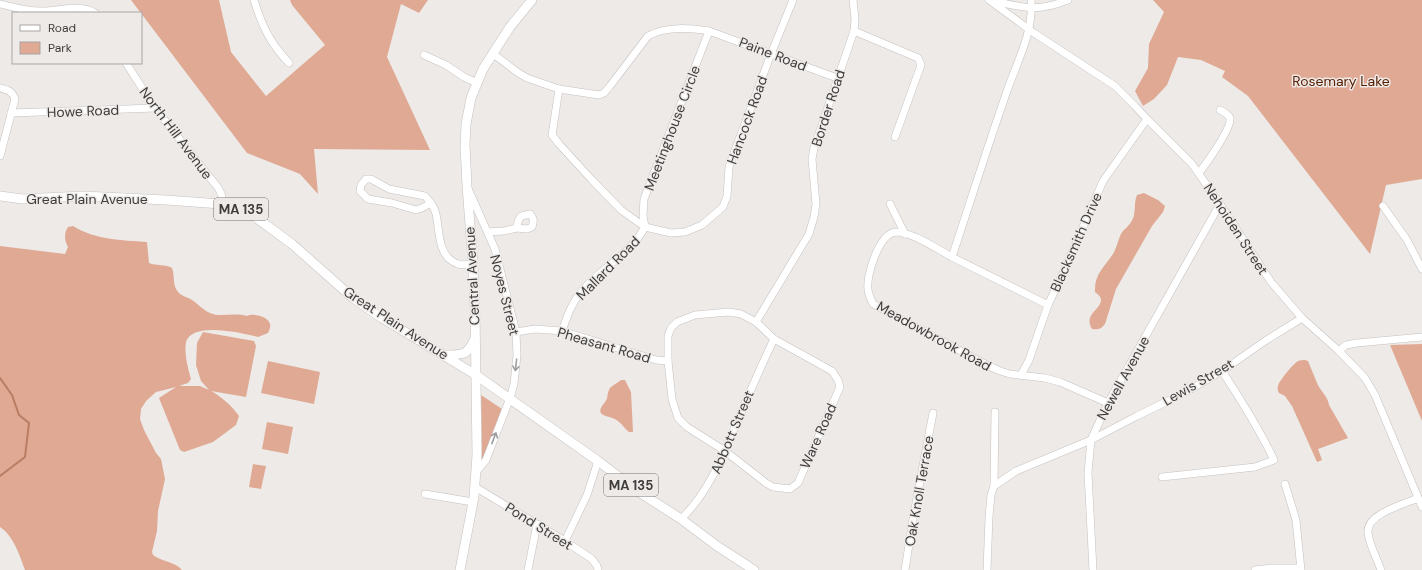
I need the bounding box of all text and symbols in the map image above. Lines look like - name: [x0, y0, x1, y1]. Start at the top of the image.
- legend: [12, 12, 142, 64]
- text: Road: [48, 20, 76, 36]
- street label: Paine Road: [737, 33, 809, 75]
- text: Park: [48, 40, 72, 56]
- street label: Meetinghouse Circle: [640, 63, 704, 193]
- street label: Border Road: [807, 67, 849, 149]
- park label: Rosemary Lake: [1292, 72, 1390, 90]
- street label: Hancock Road: [723, 73, 771, 167]
- street label: North Hill Avenue: [135, 83, 217, 183]
- street label: Howe Road: [47, 101, 119, 121]
- street label: Nehoiden Street: [1200, 180, 1272, 278]
- street label: Blacksmith Drive: [1046, 189, 1106, 295]
- street label: Great Plain Avenue: [26, 190, 148, 208]
- road number: MA 135: [214, 198, 268, 220]
- street label: Central Avenue: [460, 226, 484, 326]
- street label: Mallard Road: [572, 232, 644, 304]
- street label: Noyes Street: [486, 253, 524, 337]
- street label: Great Plain Avenue: [340, 282, 452, 364]
- street label: Meadowbrook Road: [873, 297, 995, 375]
- street label: Pheasant Road: [555, 323, 653, 367]
- street label: Newell Avenue: [1093, 333, 1153, 423]
- street label: Lewis Street: [1159, 354, 1237, 410]
- one-way arrow: [513, 359, 520, 372]
- street label: Abbott Street: [706, 387, 758, 477]
- street label: Ware Road: [796, 401, 840, 471]
- one-way arrow: [491, 433, 499, 445]
- street label: Oak Knoll Terrace: [900, 434, 938, 548]
- road number: MA 135: [604, 474, 658, 496]
- street label: Pond Street: [502, 498, 576, 554]

